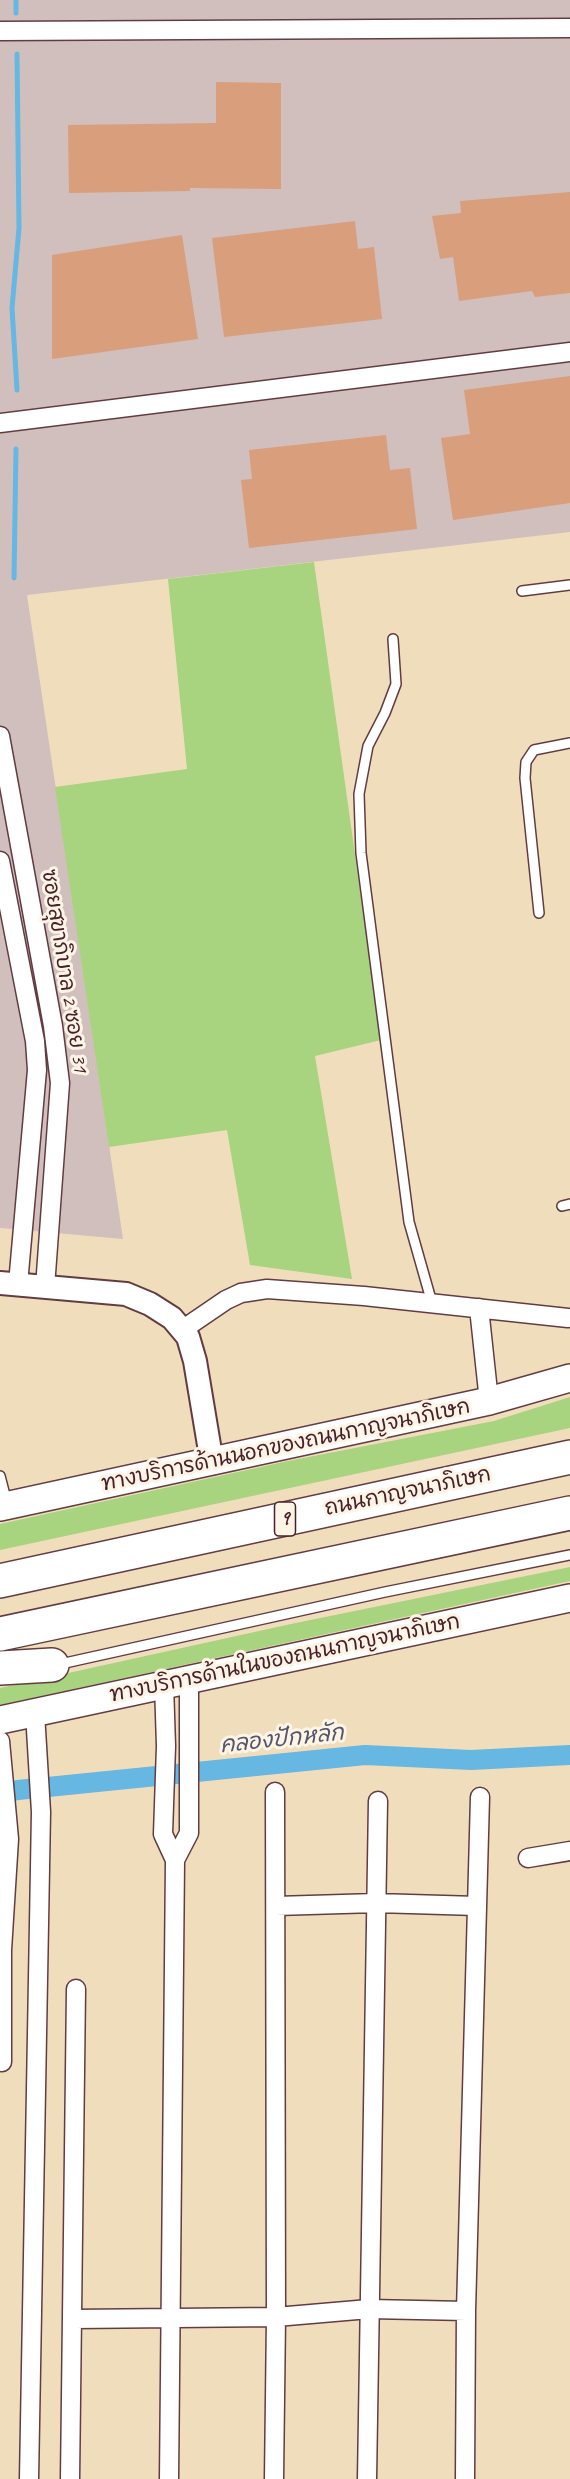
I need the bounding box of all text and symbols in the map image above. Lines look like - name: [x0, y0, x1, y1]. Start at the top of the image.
- street label: ซอยสุขาภิบาล 2 ซอย 31: [35, 868, 93, 1074]
- street label: ทางบริการด้านนอกของถนนกาญจนาภิเษก: [99, 1395, 473, 1497]
- street label: ถนนกาญจนาภิเษก: [323, 1462, 493, 1522]
- road number: 9: [274, 1502, 296, 1536]
- street label: ทางบริการด้านในของถนนกาญจนาภิเษก: [107, 1609, 463, 1709]
- water label: คลองปักหลัก: [219, 1720, 345, 1760]

